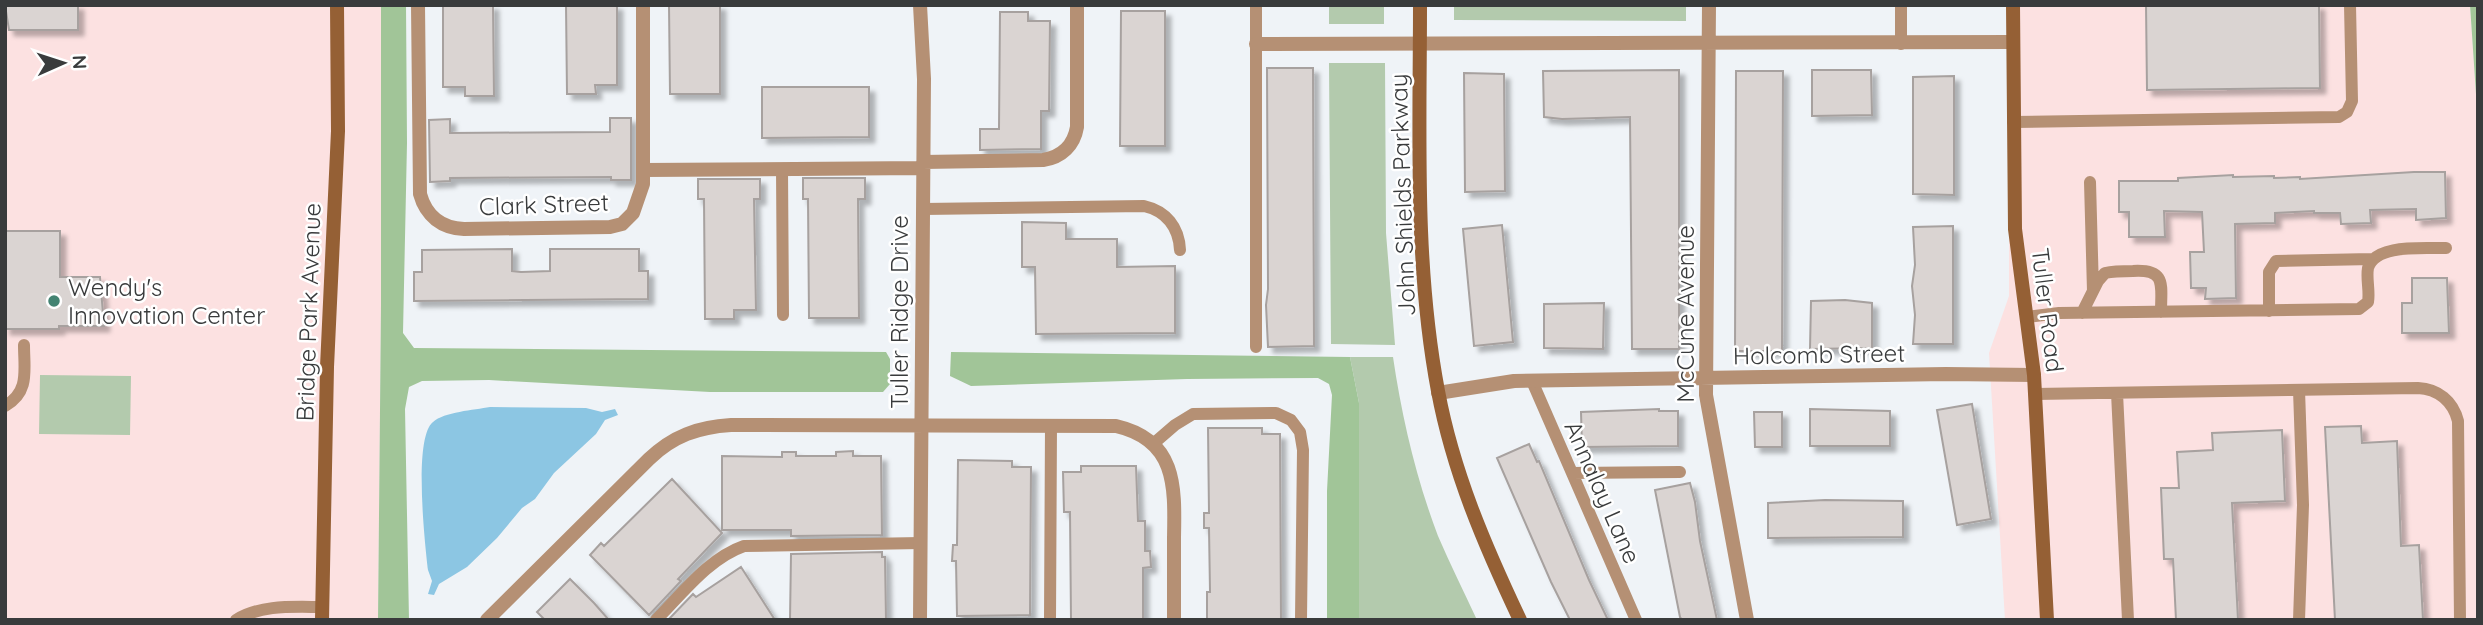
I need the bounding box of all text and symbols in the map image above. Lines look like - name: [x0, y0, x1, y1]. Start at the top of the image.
- north arrow: [28, 28, 98, 98]
- text: N: [68, 55, 92, 70]
- street label: John Shields Parkway: [1383, 73, 1421, 317]
- street label: Clark Street: [479, 187, 609, 221]
- street label: Bridge Park Avenue: [289, 202, 327, 422]
- street label: Tuller Ridge Drive: [884, 215, 914, 409]
- street label: McCune Avenue: [1670, 225, 1700, 403]
- street label: Tuller Road: [2025, 246, 2071, 374]
- place label: Wendy's Innovation Center: [68, 272, 265, 330]
- marker: Wendy's Innovation Center: [46, 293, 62, 309]
- street label: Holcomb Street: [1732, 337, 1906, 371]
- street label: Annalay Lane: [1558, 416, 1648, 568]

